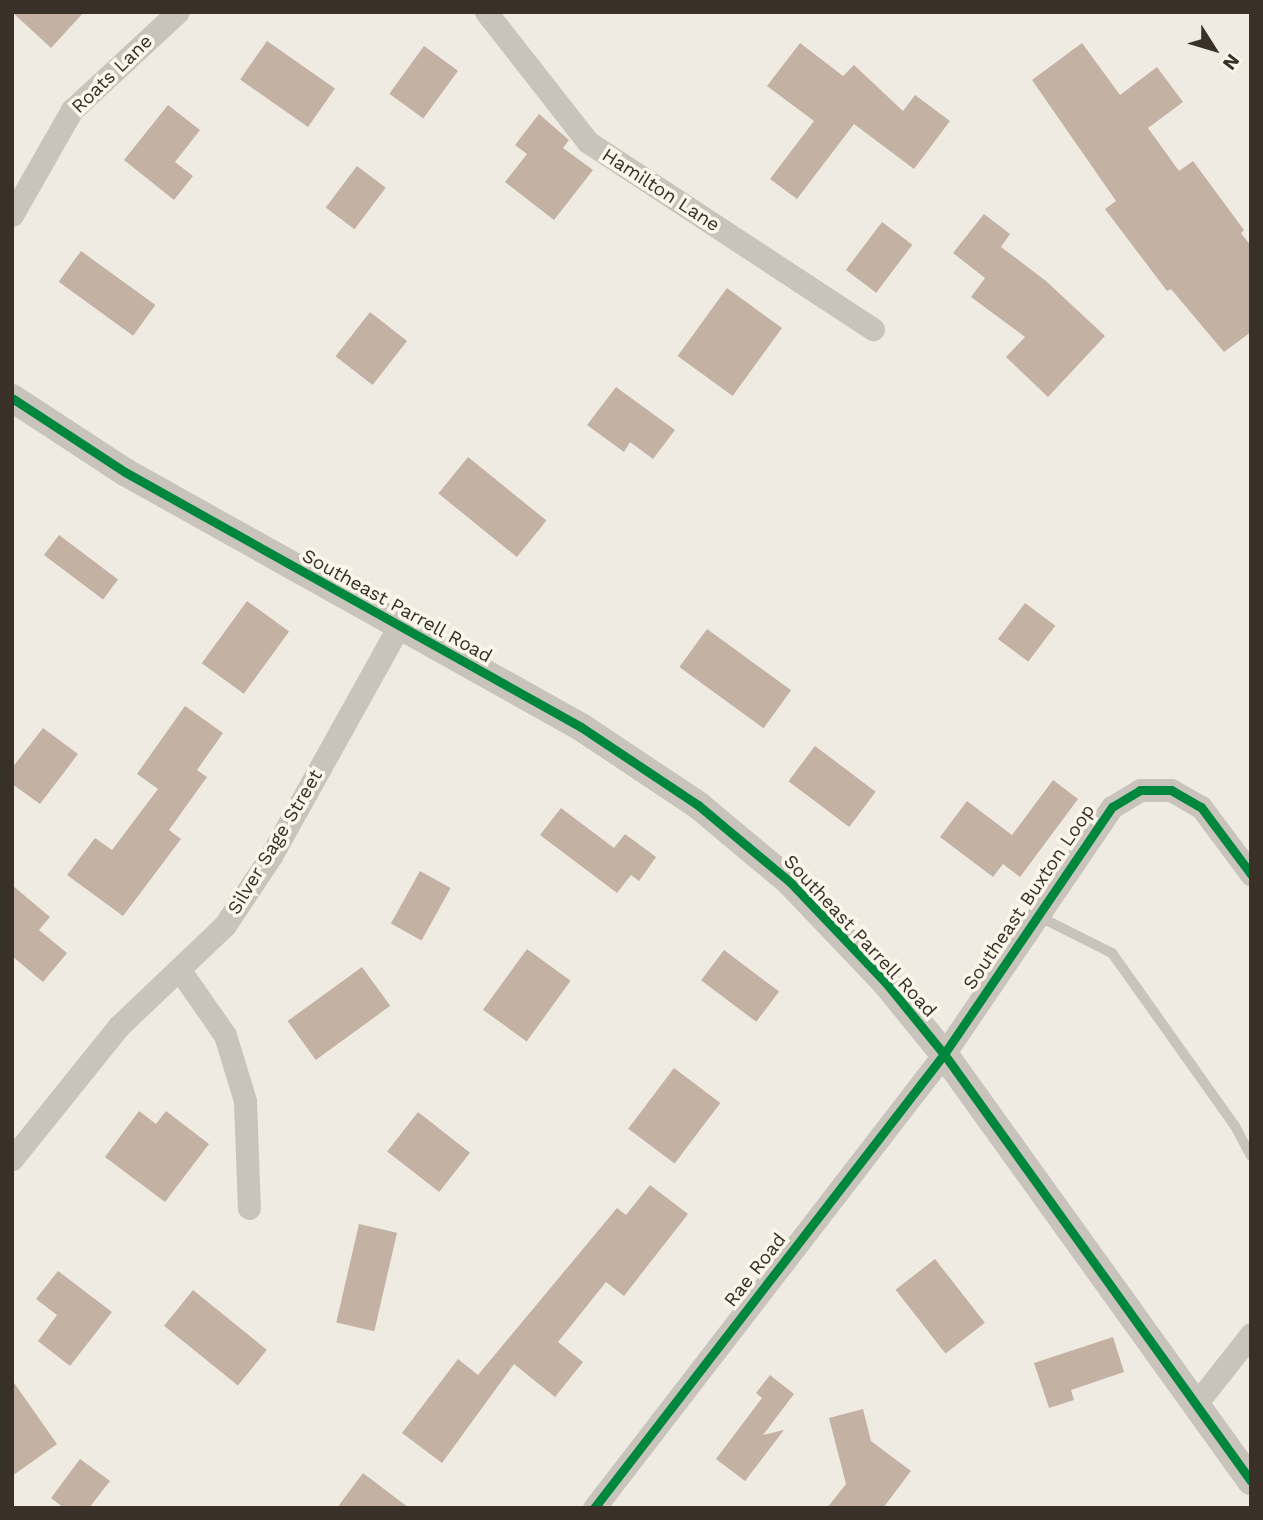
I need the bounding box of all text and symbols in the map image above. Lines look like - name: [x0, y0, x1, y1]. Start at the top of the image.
- north arrow: [1179, 14, 1249, 84]
- street label: Roats Lane: [67, 30, 157, 118]
- text: N: [1218, 49, 1245, 74]
- street label: Hamilton Lane: [598, 144, 724, 236]
- street label: Southeast Parrell Road: [298, 544, 496, 668]
- street label: Silver Sage Street: [223, 765, 327, 919]
- street label: Southeast Buxton Loop: [958, 800, 1100, 994]
- street label: Southeast Parrell Road: [779, 850, 941, 1022]
- street label: Rae Road: [719, 1229, 791, 1311]

